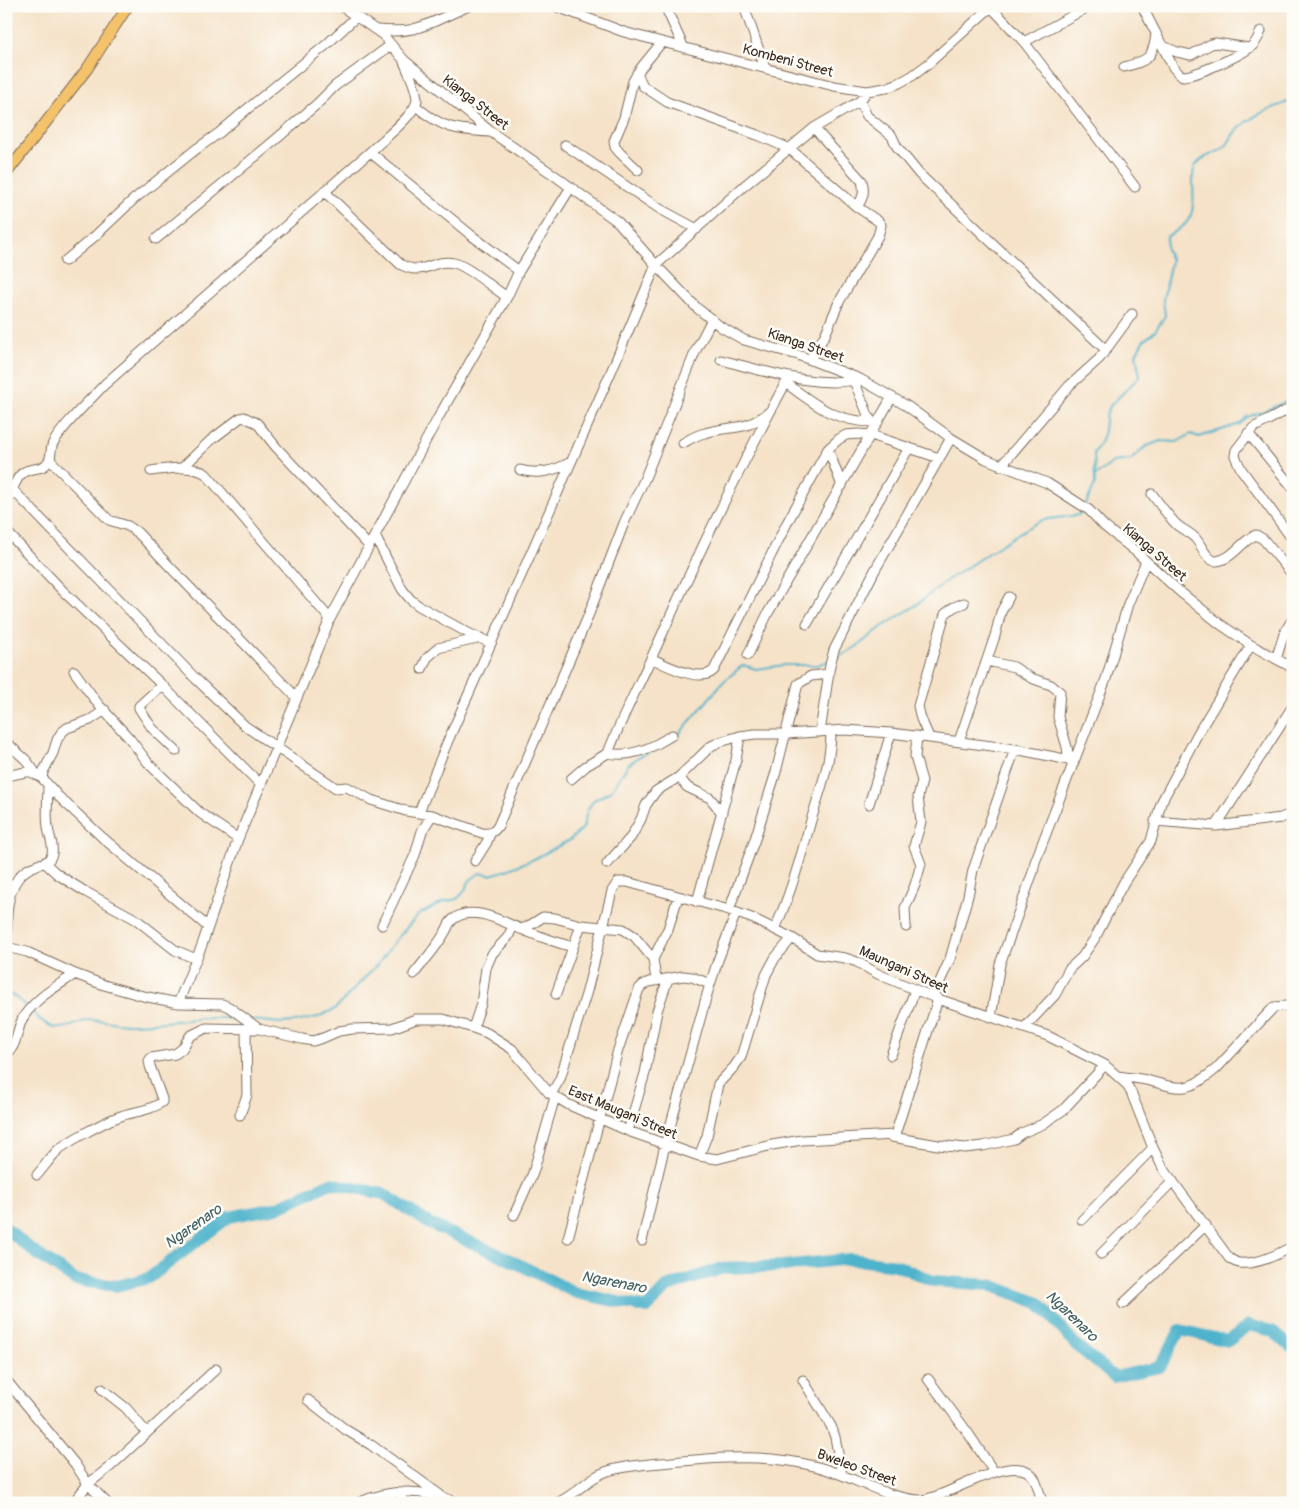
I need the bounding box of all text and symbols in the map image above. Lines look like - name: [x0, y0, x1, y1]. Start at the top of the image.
- street label: Kombeni Street: [741, 40, 835, 81]
- street label: Kianga Street: [439, 71, 513, 134]
- street label: Kianga Street: [765, 324, 847, 367]
- street label: Kianga Street: [1119, 520, 1191, 585]
- street label: Maungani Street: [857, 942, 951, 997]
- street label: East Maugani Street: [566, 1082, 680, 1143]
- water label: Ngarenaro: [161, 1199, 226, 1253]
- water label: Ngarenaro: [580, 1267, 649, 1298]
- water label: Ngarenaro: [1042, 1287, 1102, 1347]
- street label: Bweleo Street: [815, 1445, 899, 1490]

